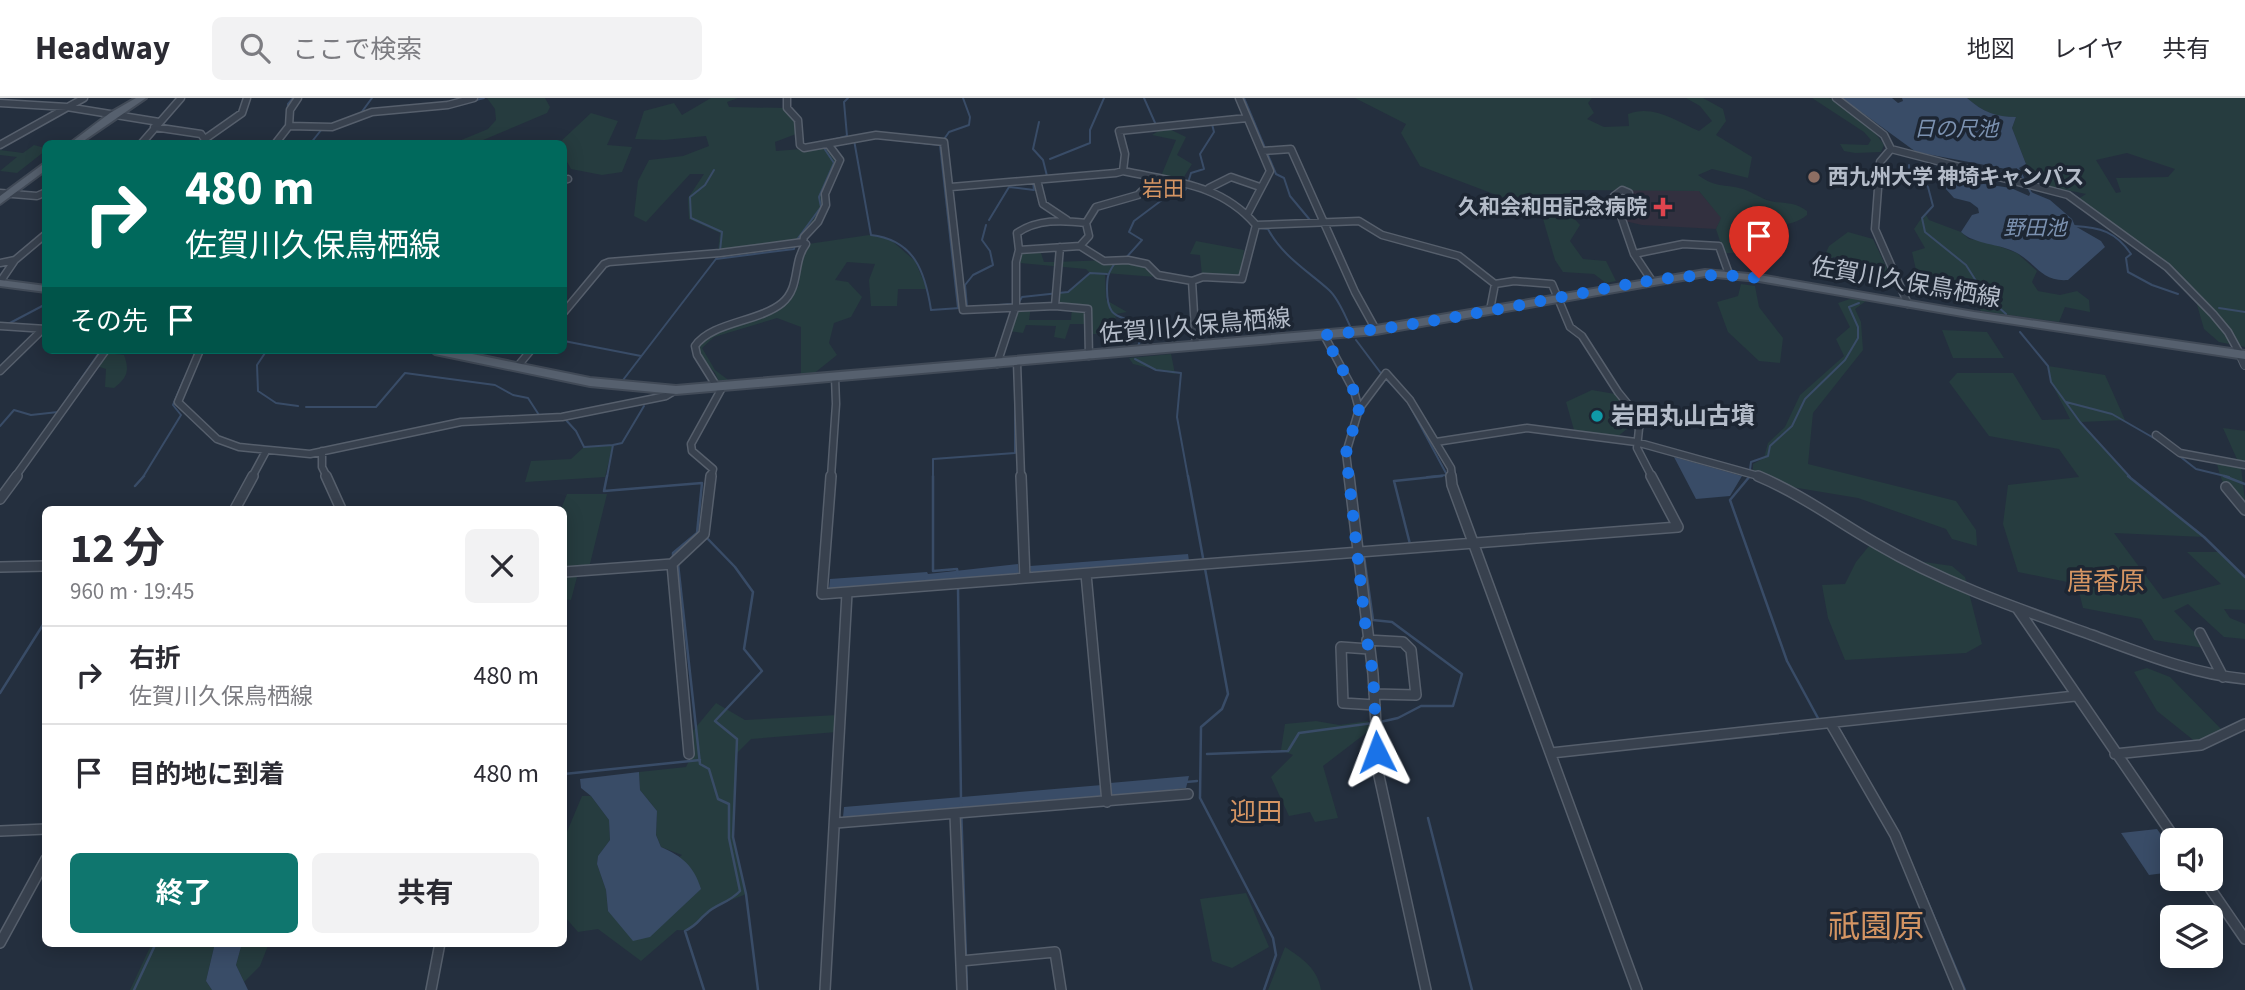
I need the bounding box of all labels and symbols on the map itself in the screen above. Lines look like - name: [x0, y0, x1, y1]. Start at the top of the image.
- water label: 日の尺池: [1914, 114, 2000, 144]
- place label: 西九州大学 神埼キャンパス: [1828, 162, 2084, 192]
- marker: 西九州大学 神埼キャンパス: [1806, 169, 1822, 185]
- district label: 岩田: [1142, 174, 1184, 204]
- place label: 久和会和田記念病院: [1458, 192, 1647, 222]
- marker: 久和会和田記念病院: [1653, 197, 1673, 217]
- pin: [1729, 206, 1789, 278]
- water label: 野田池: [2004, 213, 2068, 243]
- street label: 佐賀川久保鳥栖線: [1808, 249, 2003, 316]
- street label: 佐賀川久保鳥栖線: [1098, 301, 1292, 352]
- place label: 岩田丸山古墳: [1611, 399, 1755, 434]
- marker: 岩田丸山古墳: [1589, 408, 1605, 424]
- district label: 唐香原: [2067, 563, 2145, 600]
- position arrow: [1340, 715, 1414, 789]
- district label: 迎田: [1230, 794, 1282, 831]
- district label: 祇園原: [1828, 904, 1924, 950]

